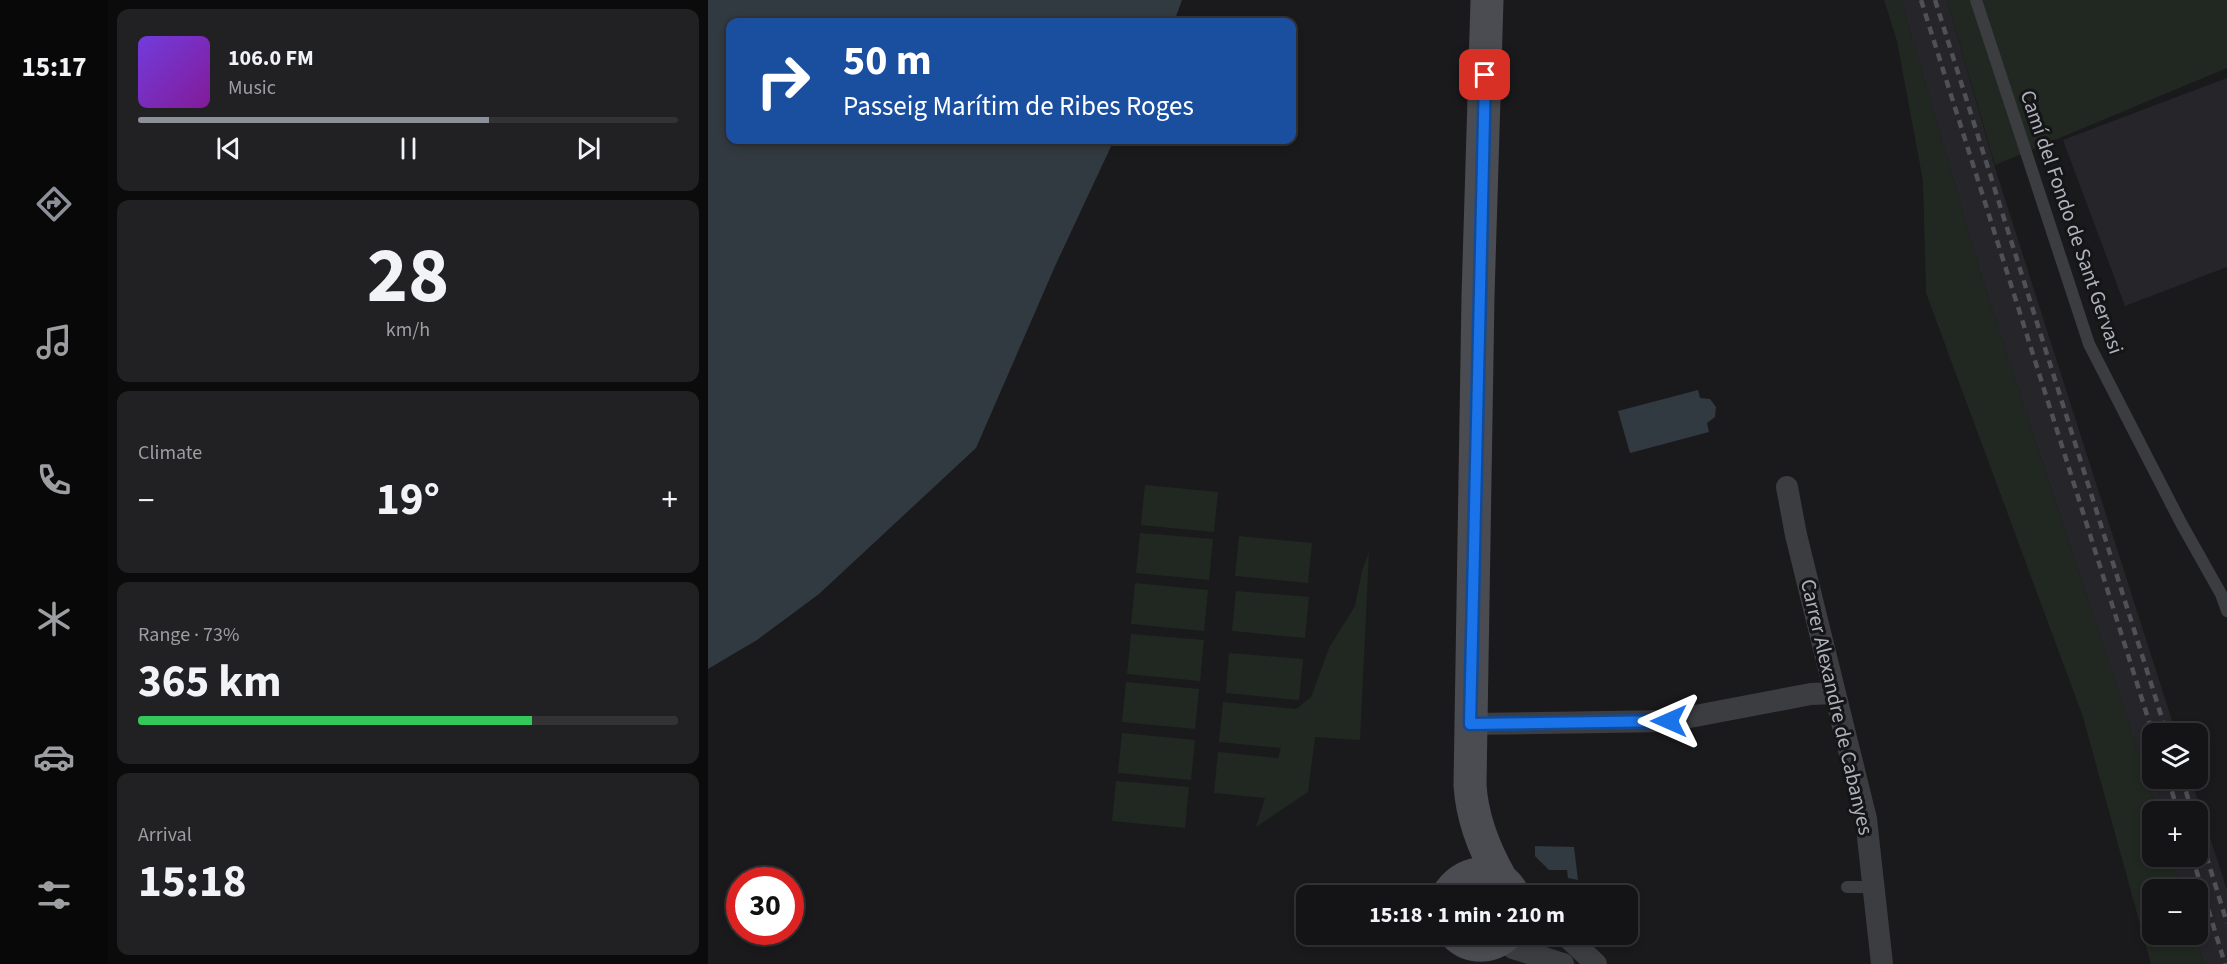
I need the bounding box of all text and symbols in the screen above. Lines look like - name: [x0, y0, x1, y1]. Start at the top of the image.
- text: 50 m: [843, 31, 932, 91]
- text: 106.0 FM: [228, 42, 314, 74]
- icon: right: [744, 42, 822, 120]
- text: 15:17: [21, 48, 87, 87]
- pin: [1459, 49, 1510, 100]
- icon: arrive: [1468, 58, 1501, 91]
- text: Music: [228, 74, 276, 102]
- street label: Camí del Fondo de Sant Gervasi: [2013, 86, 2131, 358]
- text: Passeig Marítim de Ribes Roges: [843, 87, 1194, 126]
- icon: previous: [212, 132, 245, 165]
- icon: pause: [392, 132, 425, 165]
- icon: next: [572, 132, 605, 165]
- icon: directions: [33, 183, 75, 225]
- text: 28: [367, 221, 449, 332]
- text: km/h: [386, 316, 430, 344]
- icon: music: [33, 321, 75, 363]
- text: Climate: [138, 439, 202, 467]
- icon: phone: [33, 459, 75, 501]
- text: 19°: [376, 468, 440, 532]
- text: −: [138, 477, 154, 524]
- text: +: [662, 477, 678, 524]
- street label: Carrer Alexandre de Cabanyes: [1793, 576, 1881, 838]
- icon: climate: [33, 598, 75, 640]
- text: Range · 73%: [138, 621, 239, 649]
- text: 365 km: [138, 650, 282, 714]
- position arrow: [1637, 689, 1701, 753]
- map controls: [2142, 723, 2208, 945]
- button: layers: [2142, 723, 2208, 789]
- icon: car: [33, 736, 75, 778]
- button: +: [2142, 801, 2208, 867]
- text: Arrival: [138, 821, 192, 849]
- text: 15:18: [138, 850, 247, 914]
- speed limit sign: 30: [726, 867, 804, 945]
- icon: filters: [33, 874, 75, 916]
- button: −: [2142, 879, 2208, 945]
- text: 15:18 · 1 min · 210 m: [1369, 899, 1565, 931]

